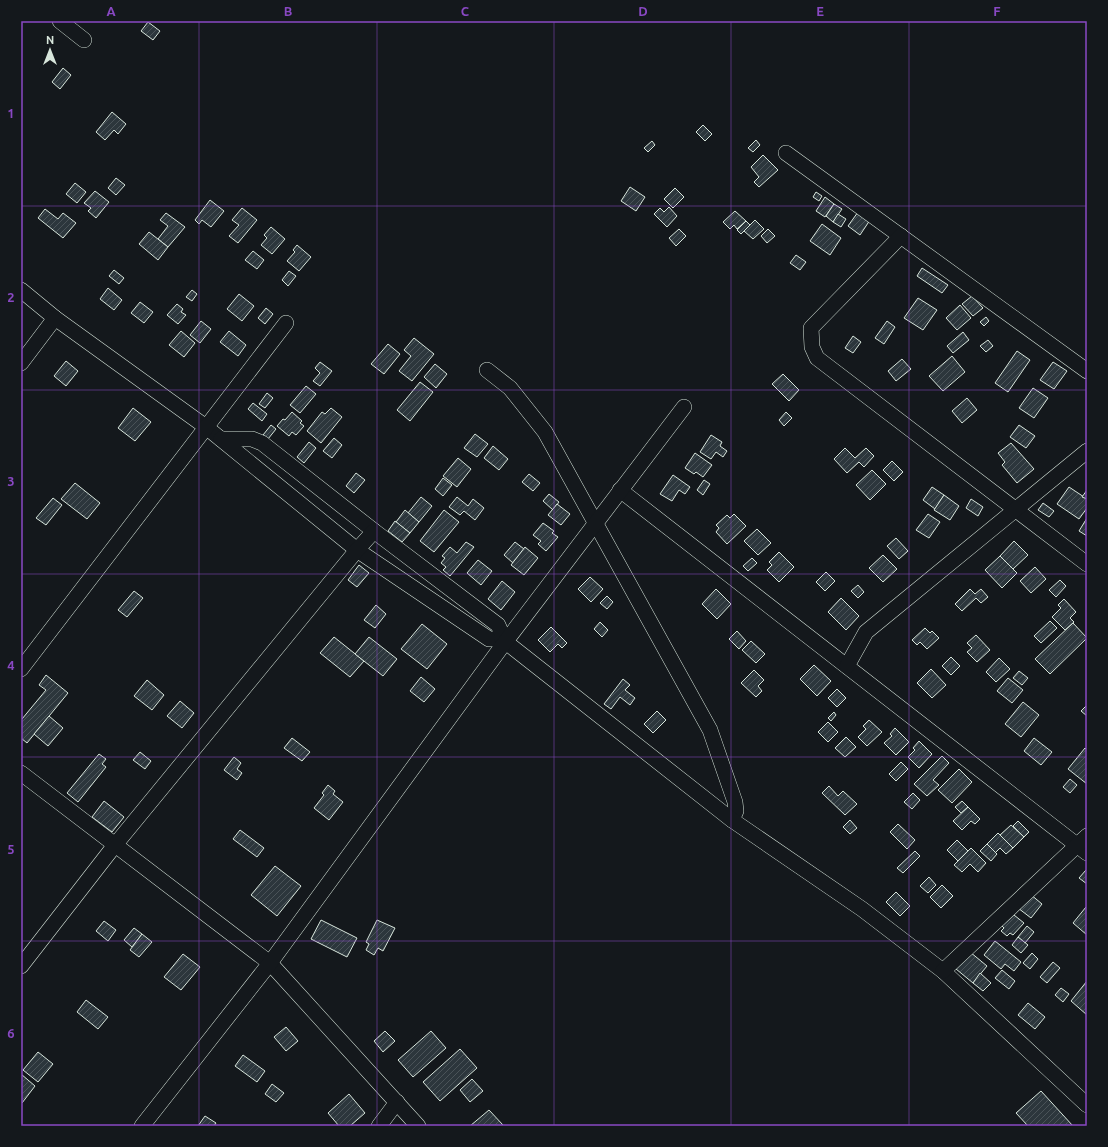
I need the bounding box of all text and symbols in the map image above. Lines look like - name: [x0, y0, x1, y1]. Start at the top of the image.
- text: A: [106, 4, 116, 18]
- text: B: [284, 4, 293, 18]
- text: C: [461, 4, 470, 18]
- text: D: [638, 4, 648, 18]
- text: E: [816, 4, 824, 18]
- text: F: [993, 4, 1001, 18]
- north arrow: [30, 30, 70, 70]
- text: N: [46, 34, 54, 46]
- text: 1: [7, 106, 15, 120]
- text: 2: [7, 290, 15, 304]
- text: 3: [7, 474, 15, 488]
- text: 4: [7, 658, 15, 672]
- text: 5: [7, 842, 15, 856]
- text: 6: [7, 1026, 15, 1040]

